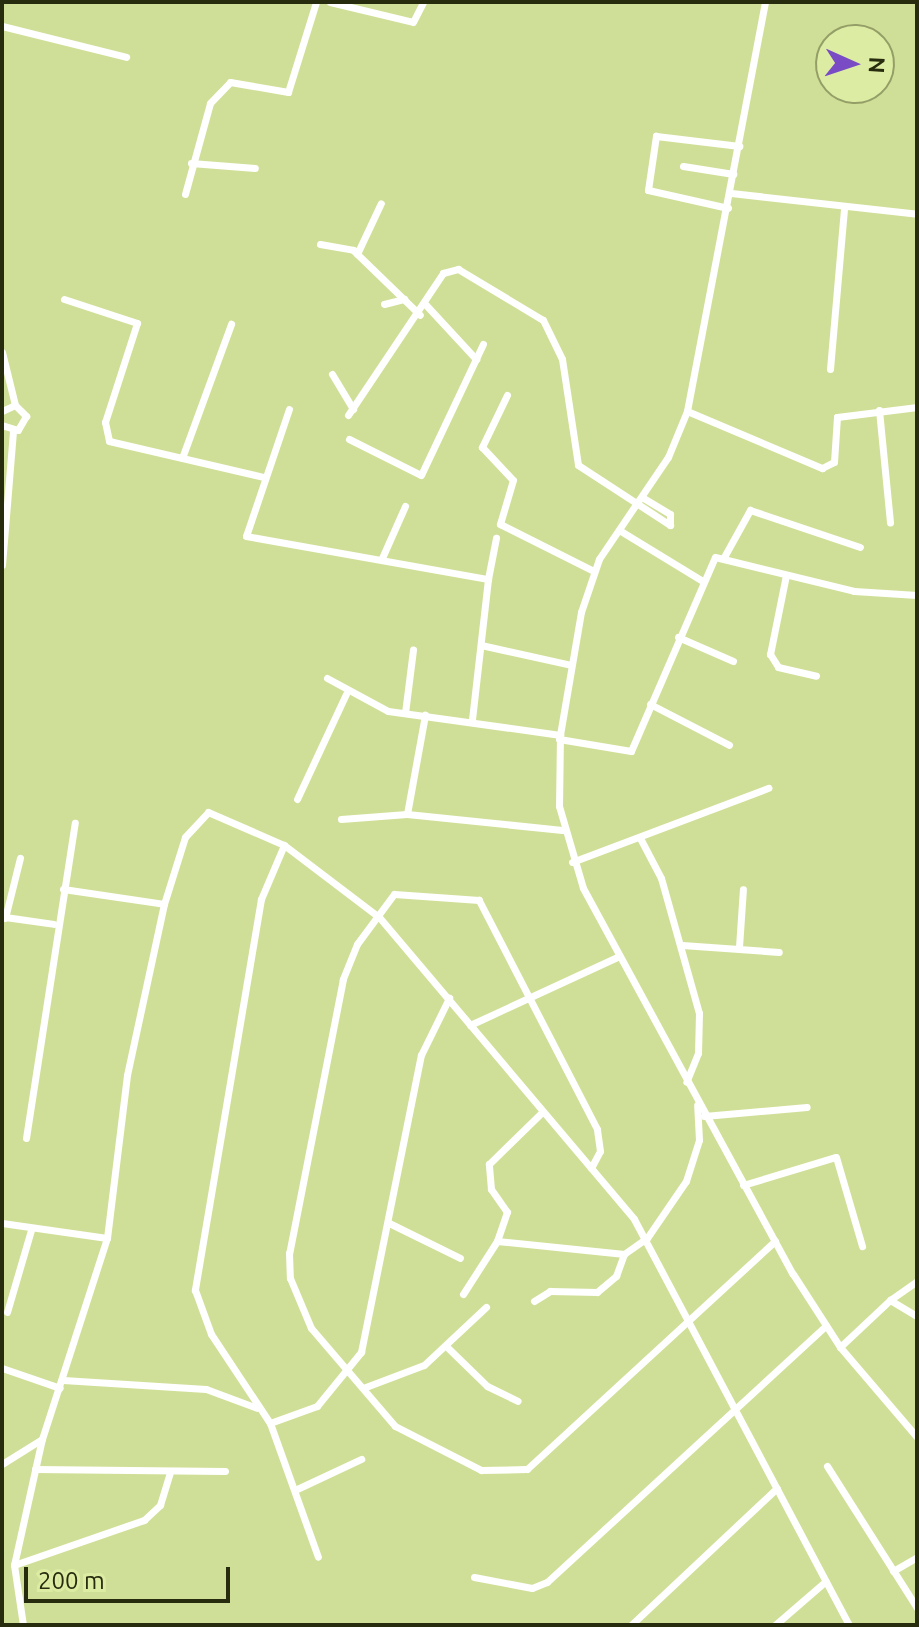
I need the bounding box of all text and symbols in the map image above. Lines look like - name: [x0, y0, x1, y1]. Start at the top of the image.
- north arrow: [815, 24, 895, 104]
- text: N: [865, 56, 890, 74]
- scale bar: [28, 1551, 234, 1601]
- text: 200 m: [38, 1567, 105, 1594]

